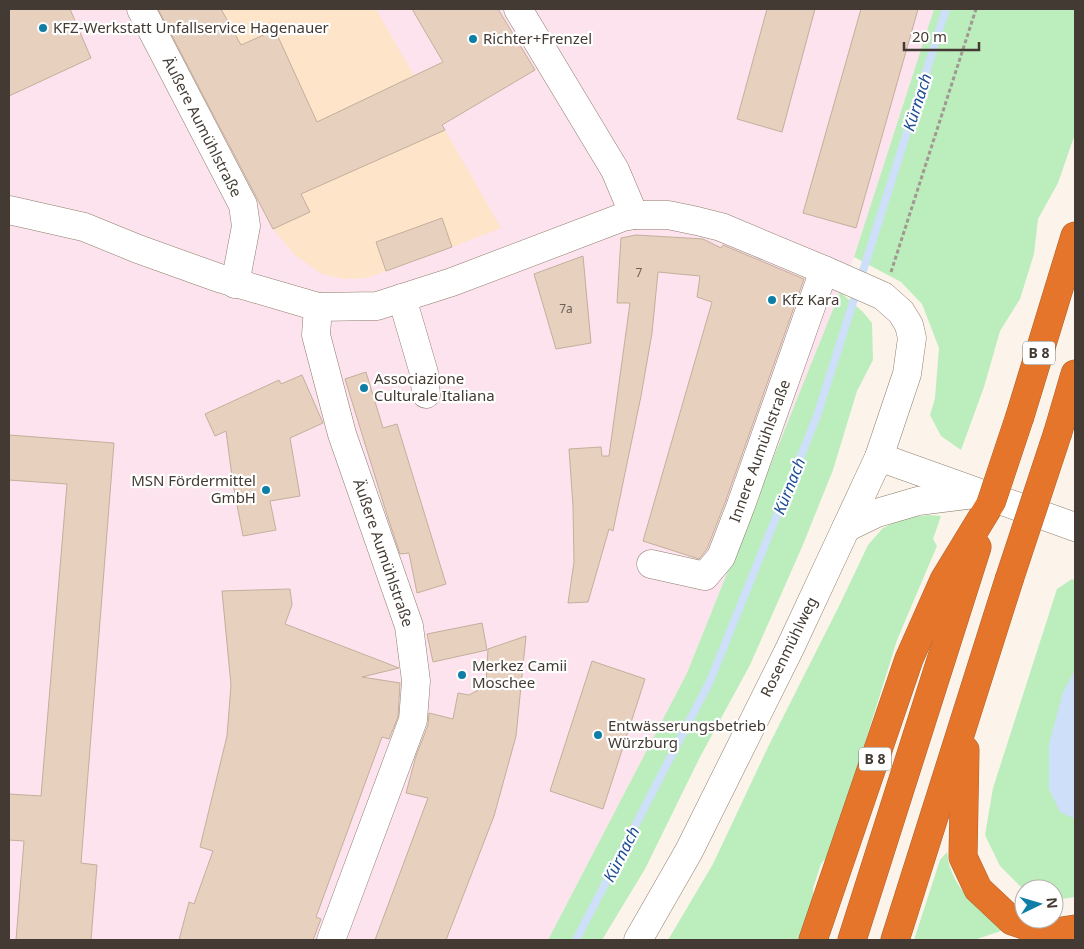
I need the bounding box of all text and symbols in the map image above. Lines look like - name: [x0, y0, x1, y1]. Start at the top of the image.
- place label: KFZ-Werkstatt Unfallservice Hagenauer: [53, 17, 329, 37]
- scale bar: [904, 20, 979, 52]
- marker: KFZ-Werkstatt Unfallservice Hagenauer: [37, 22, 49, 34]
- text: 20 m: [912, 26, 947, 46]
- place label: Richter+Frenzel: [483, 28, 592, 48]
- marker: Richter+Frenzel: [467, 33, 479, 45]
- street label: Äußere Aumühlstraße: [159, 53, 247, 200]
- water label: Kürnach: [897, 70, 937, 134]
- house number: 7: [636, 264, 643, 281]
- place label: Kfz Kara: [782, 289, 839, 309]
- marker: Kfz Kara: [766, 294, 778, 306]
- house number: 7a: [559, 300, 573, 317]
- road number: B 8: [1023, 342, 1055, 364]
- place label: Associazione Culturale Italiana: [374, 368, 495, 405]
- street label: Innere Aumühlstraße: [724, 377, 794, 525]
- marker: Associazione Culturale Italiana: [358, 382, 370, 394]
- water label: Kürnach: [768, 454, 810, 518]
- place label: MSN Fördermittel GmbH: [131, 470, 256, 507]
- street label: Äußere Aumühlstraße: [349, 476, 419, 629]
- marker: MSN Fördermittel GmbH: [260, 484, 272, 496]
- street label: Rosenmühlweg: [755, 593, 821, 700]
- place label: Merkez Camii Moschee: [472, 655, 567, 692]
- marker: Merkez Camii Moschee: [456, 669, 468, 681]
- place label: Entwässerungsbetrieb Würzburg: [608, 715, 766, 752]
- marker: Entwässerungsbetrieb Würzburg: [592, 729, 604, 741]
- road number: B 8: [859, 748, 891, 771]
- water label: Kürnach: [598, 822, 644, 886]
- north arrow: [1014, 879, 1064, 929]
- text: N: [1042, 896, 1062, 909]

